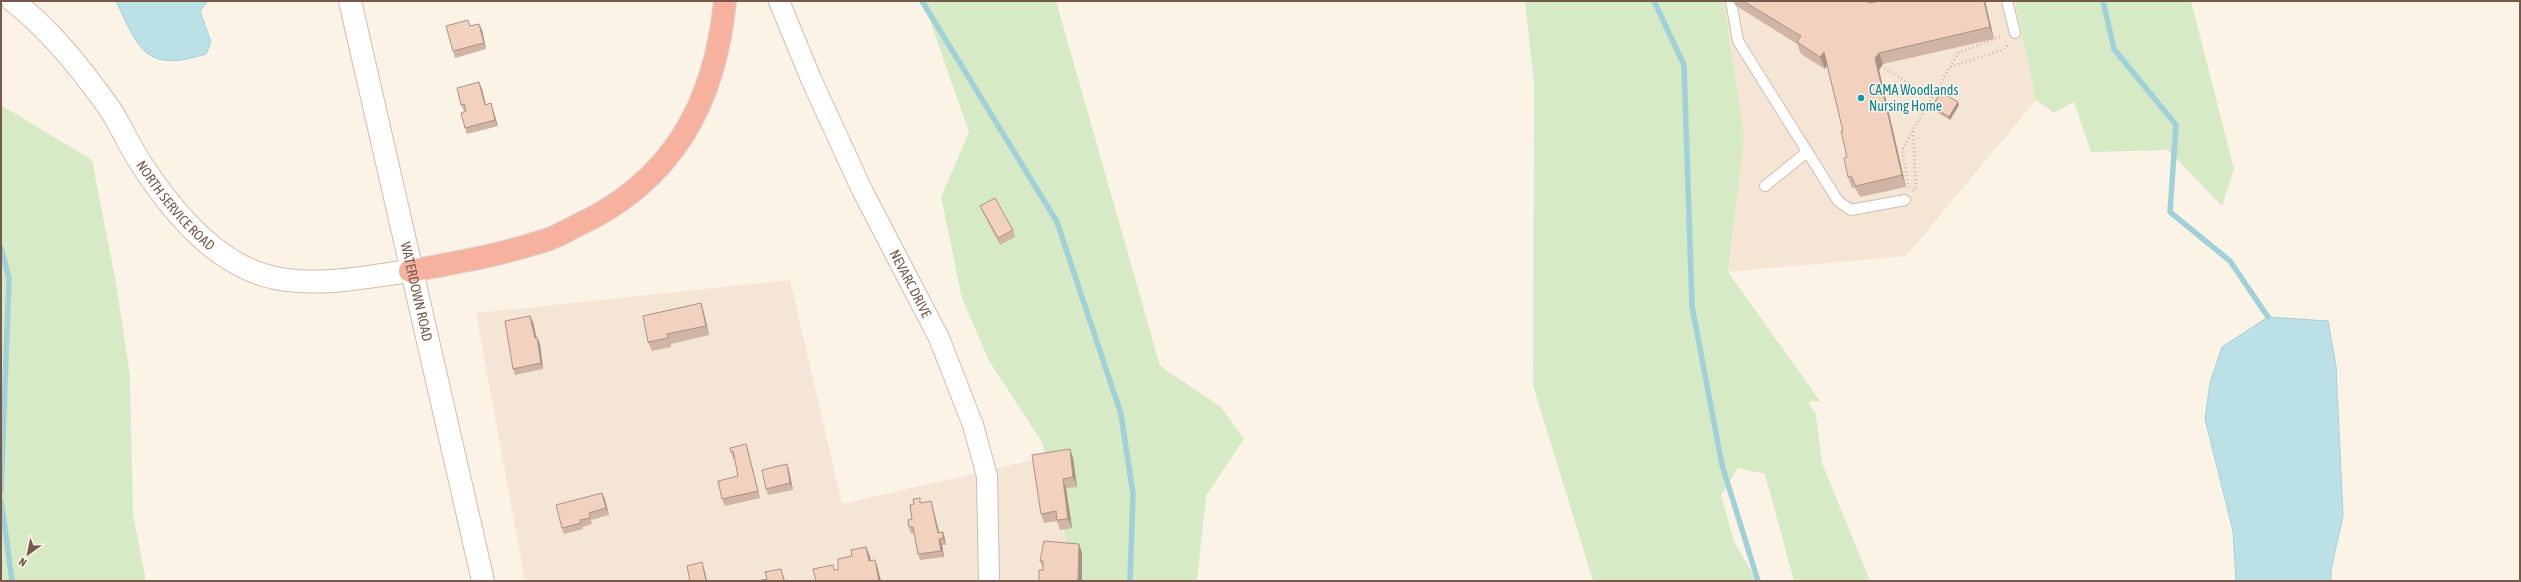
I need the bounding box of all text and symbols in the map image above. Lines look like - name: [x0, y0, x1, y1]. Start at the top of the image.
- place label: CAMA Woodlands Nursing Home: [1869, 82, 1958, 114]
- marker: CAMA Woodlands Nursing Home: [1856, 93, 1866, 103]
- street label: NORTH SERVICE ROAD: [133, 158, 218, 254]
- street label: WATERDOWN ROAD: [397, 240, 436, 343]
- street label: NEVARC DRIVE: [887, 247, 935, 320]
- north arrow: [8, 534, 48, 574]
- text: N: [17, 556, 29, 569]

